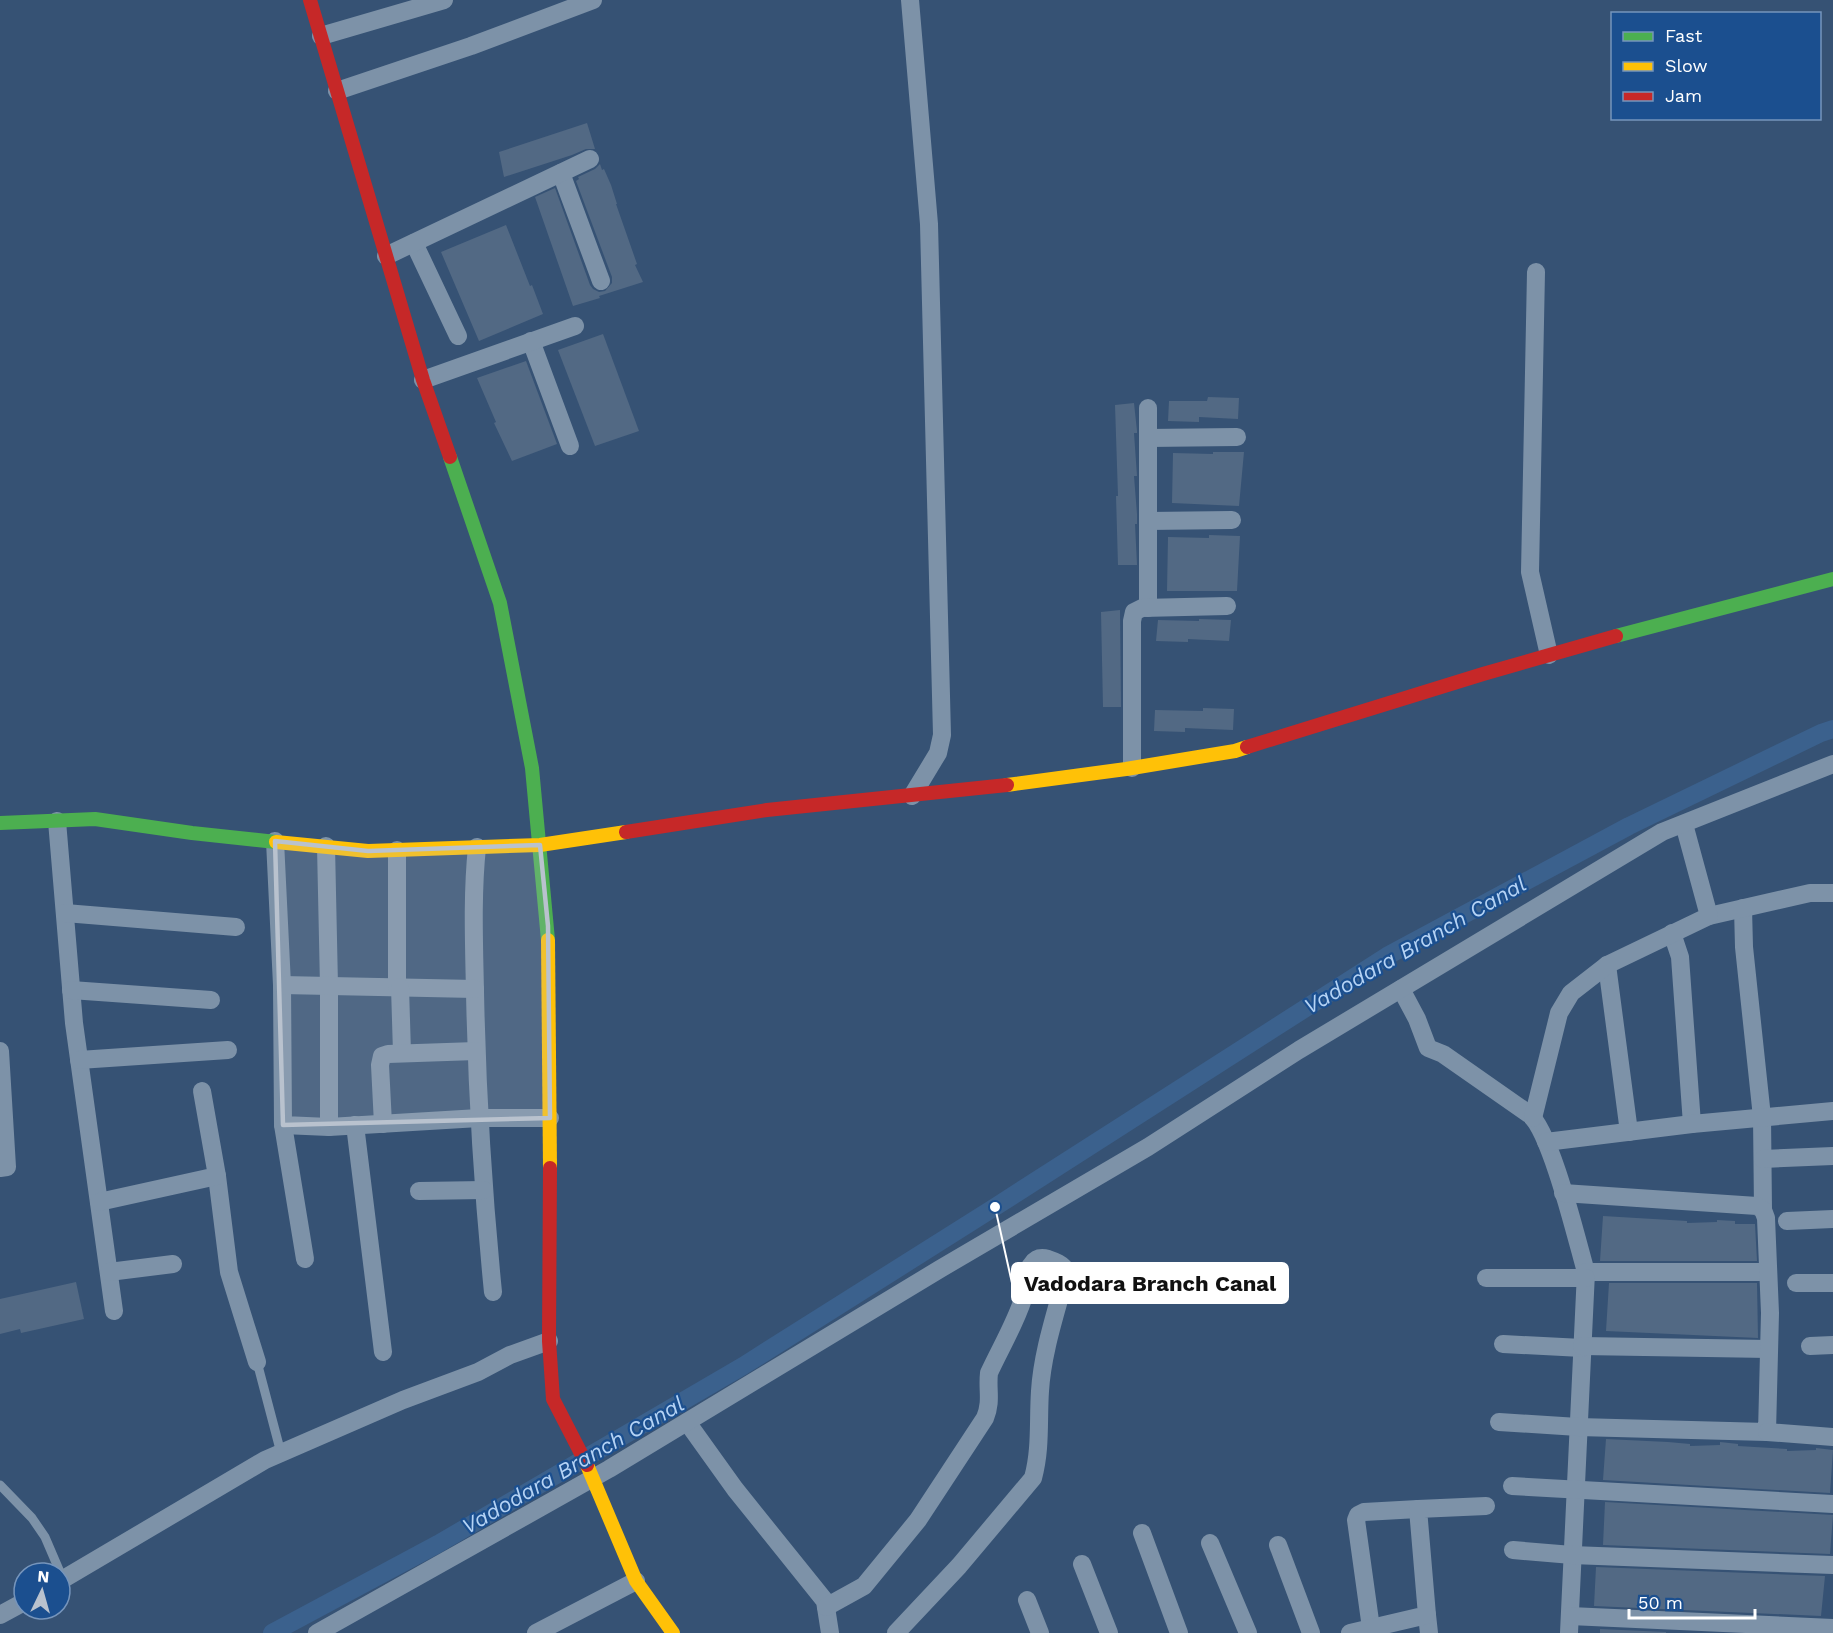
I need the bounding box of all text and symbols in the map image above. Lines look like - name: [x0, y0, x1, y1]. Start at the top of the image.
- legend: [1611, 12, 1821, 120]
- text: Fast: [1665, 25, 1703, 46]
- text: Slow: [1665, 55, 1708, 76]
- text: Jam: [1665, 85, 1702, 106]
- water label: Vadodara Branch Canal: [1299, 871, 1531, 1019]
- callout: Vadodara Branch Canal: [1012, 1263, 1288, 1303]
- text: Vadodara Branch Canal: [1024, 1271, 1277, 1296]
- water label: Vadodara Branch Canal: [457, 1391, 689, 1539]
- north arrow: [12, 1561, 72, 1621]
- text: N: [37, 1567, 50, 1587]
- scale bar: [1629, 1582, 1755, 1620]
- text: 50 m: [1638, 1592, 1683, 1613]

